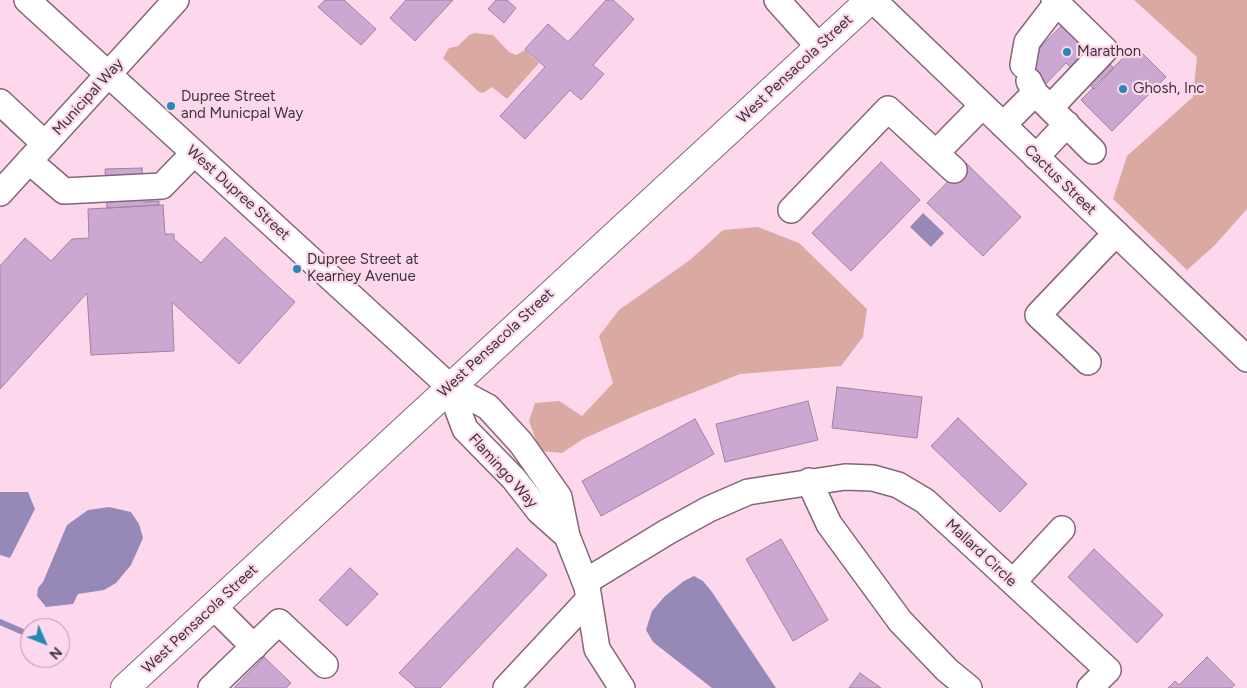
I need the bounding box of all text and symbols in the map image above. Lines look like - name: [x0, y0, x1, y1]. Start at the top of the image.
- street label: West Pensacola Street: [733, 11, 857, 127]
- place label: Marathon: [1077, 43, 1141, 61]
- marker: Marathon: [1061, 46, 1073, 58]
- street label: Municipal Way: [49, 55, 127, 139]
- place label: Ghosh, Inc: [1133, 80, 1204, 98]
- marker: Ghosh, Inc: [1117, 83, 1129, 95]
- place label: Dupree Street and Municpal Way: [181, 88, 303, 123]
- marker: Dupree Street and Municpal Way: [165, 100, 177, 112]
- street label: Cactus Street: [1020, 141, 1100, 219]
- street label: West Dupree Street: [183, 142, 293, 244]
- place label: Dupree Street at Kearney Avenue: [307, 251, 419, 286]
- marker: Dupree Street at Kearney Avenue: [291, 263, 303, 275]
- street label: West Pensacola Street: [434, 285, 558, 401]
- street label: Flamingo Way: [465, 430, 541, 512]
- street label: Mallard Circle: [942, 515, 1020, 591]
- street label: West Pensacola Street: [138, 561, 262, 677]
- north arrow: [20, 618, 70, 668]
- text: N: [46, 643, 65, 663]

